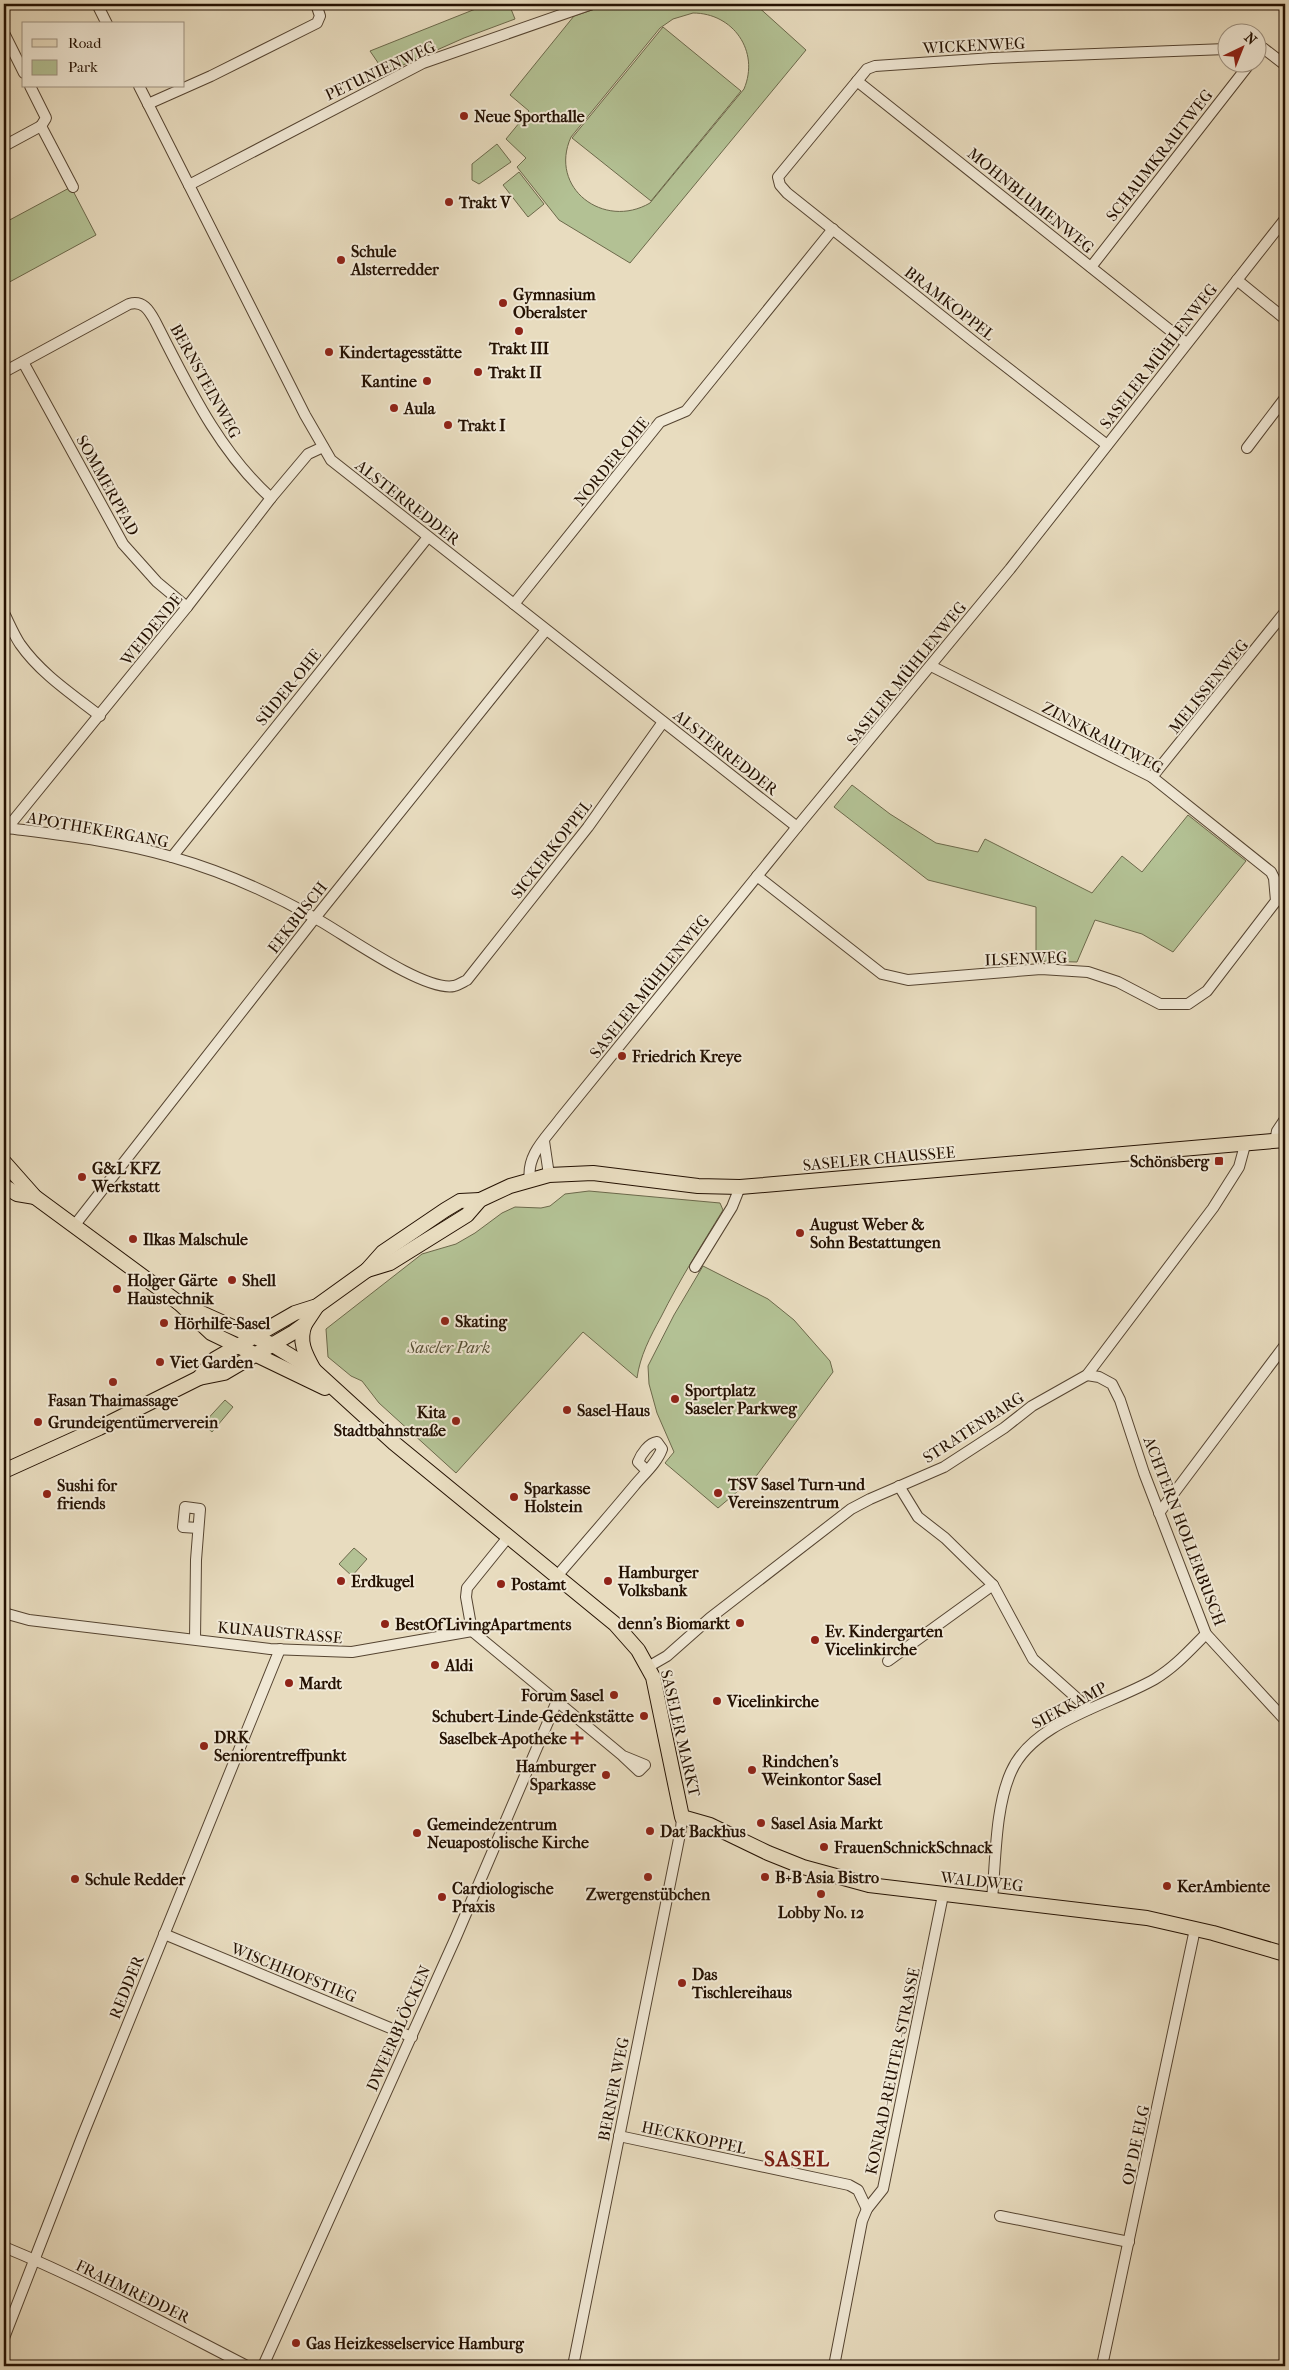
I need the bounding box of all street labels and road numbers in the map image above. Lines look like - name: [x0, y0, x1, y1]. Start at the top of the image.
- street label: WICKENWEG: [921, 33, 1026, 58]
- street label: PETUNIENWEG: [322, 37, 438, 104]
- street label: SCHAUMKRAUTWEG: [1102, 86, 1217, 225]
- street label: MOHNBLUMENWEG: [964, 144, 1098, 257]
- street label: BRAMKOPPEL: [901, 262, 999, 345]
- street label: SASELER MÜHLENWEG: [1096, 280, 1221, 433]
- street label: BERNSTEINWEG: [166, 321, 245, 442]
- street label: NORDER-OHE: [570, 413, 653, 509]
- street label: SOMMERPFAD: [72, 432, 143, 539]
- street label: ALSTERREDDER: [351, 455, 465, 550]
- street label: WEIDENDE: [116, 589, 186, 670]
- street label: SASELER MÜHLENWEG: [843, 598, 970, 749]
- street label: MELISSENWEG: [1165, 635, 1252, 737]
- street label: SÜDER-OHE: [252, 645, 325, 729]
- street label: ZINNKRAUTWEG: [1039, 697, 1167, 777]
- street label: ALSTERREDDER: [669, 705, 783, 800]
- street label: SICKERKOPPEL: [507, 796, 596, 902]
- street label: APOTHEKERGANG: [25, 808, 170, 851]
- street label: EEKBUSCH: [264, 877, 331, 957]
- street label: SASELER MÜHLENWEG: [586, 911, 713, 1062]
- street label: ILSENWEG: [984, 948, 1068, 969]
- street label: SASELER CHAUSSEE: [802, 1142, 956, 1175]
- street label: STRATENBARG: [919, 1388, 1027, 1467]
- street label: ACHTERN HOLLERBUSCH: [1139, 1433, 1230, 1629]
- street label: KUNAUSTRASSE: [217, 1618, 343, 1647]
- street label: SASELER MARKT: [657, 1668, 704, 1799]
- street label: SIEKKAMP: [1028, 1678, 1110, 1733]
- street label: WALDWEG: [939, 1868, 1024, 1895]
- street label: WISCHHOFSTIEG: [227, 1938, 359, 2006]
- street label: REDDER: [105, 1951, 148, 2022]
- street label: DWEERBLÖCKEN: [362, 1962, 435, 2094]
- street label: KONRAD-REUTER-STRASSE: [861, 1966, 924, 2176]
- street label: BERNER WEG: [594, 2036, 633, 2143]
- street label: OP DE ELG: [1118, 2103, 1153, 2187]
- street label: HECKKOPPEL: [640, 2117, 749, 2158]
- street label: FRAHMREDDER: [73, 2256, 194, 2328]

